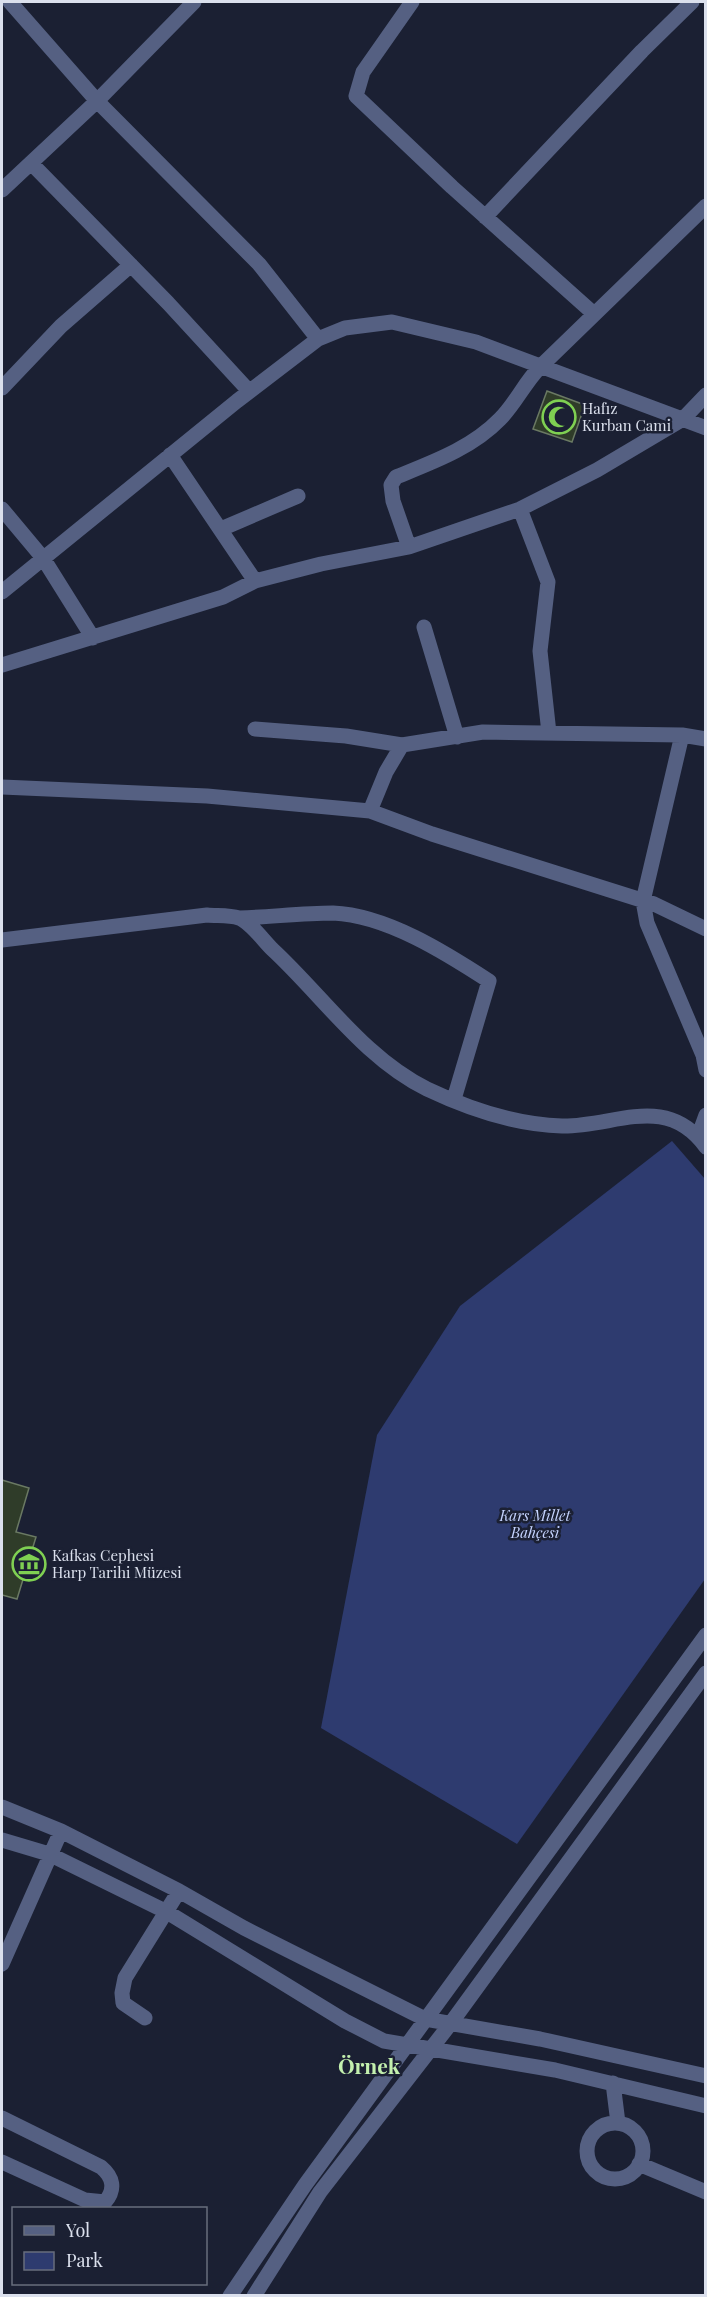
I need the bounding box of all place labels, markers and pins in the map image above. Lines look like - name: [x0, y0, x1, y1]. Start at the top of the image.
- place label: Hafız Kurban Cami: [582, 398, 672, 435]
- mosque icon: Hafız Kurban Cami: [541, 399, 577, 435]
- place label: Kafkas Cephesi Harp Tarihi Müzesi: [52, 1545, 182, 1582]
- museum icon: Kafkas Cephesi Harp Tarihi Müzesi: [11, 1546, 47, 1582]

